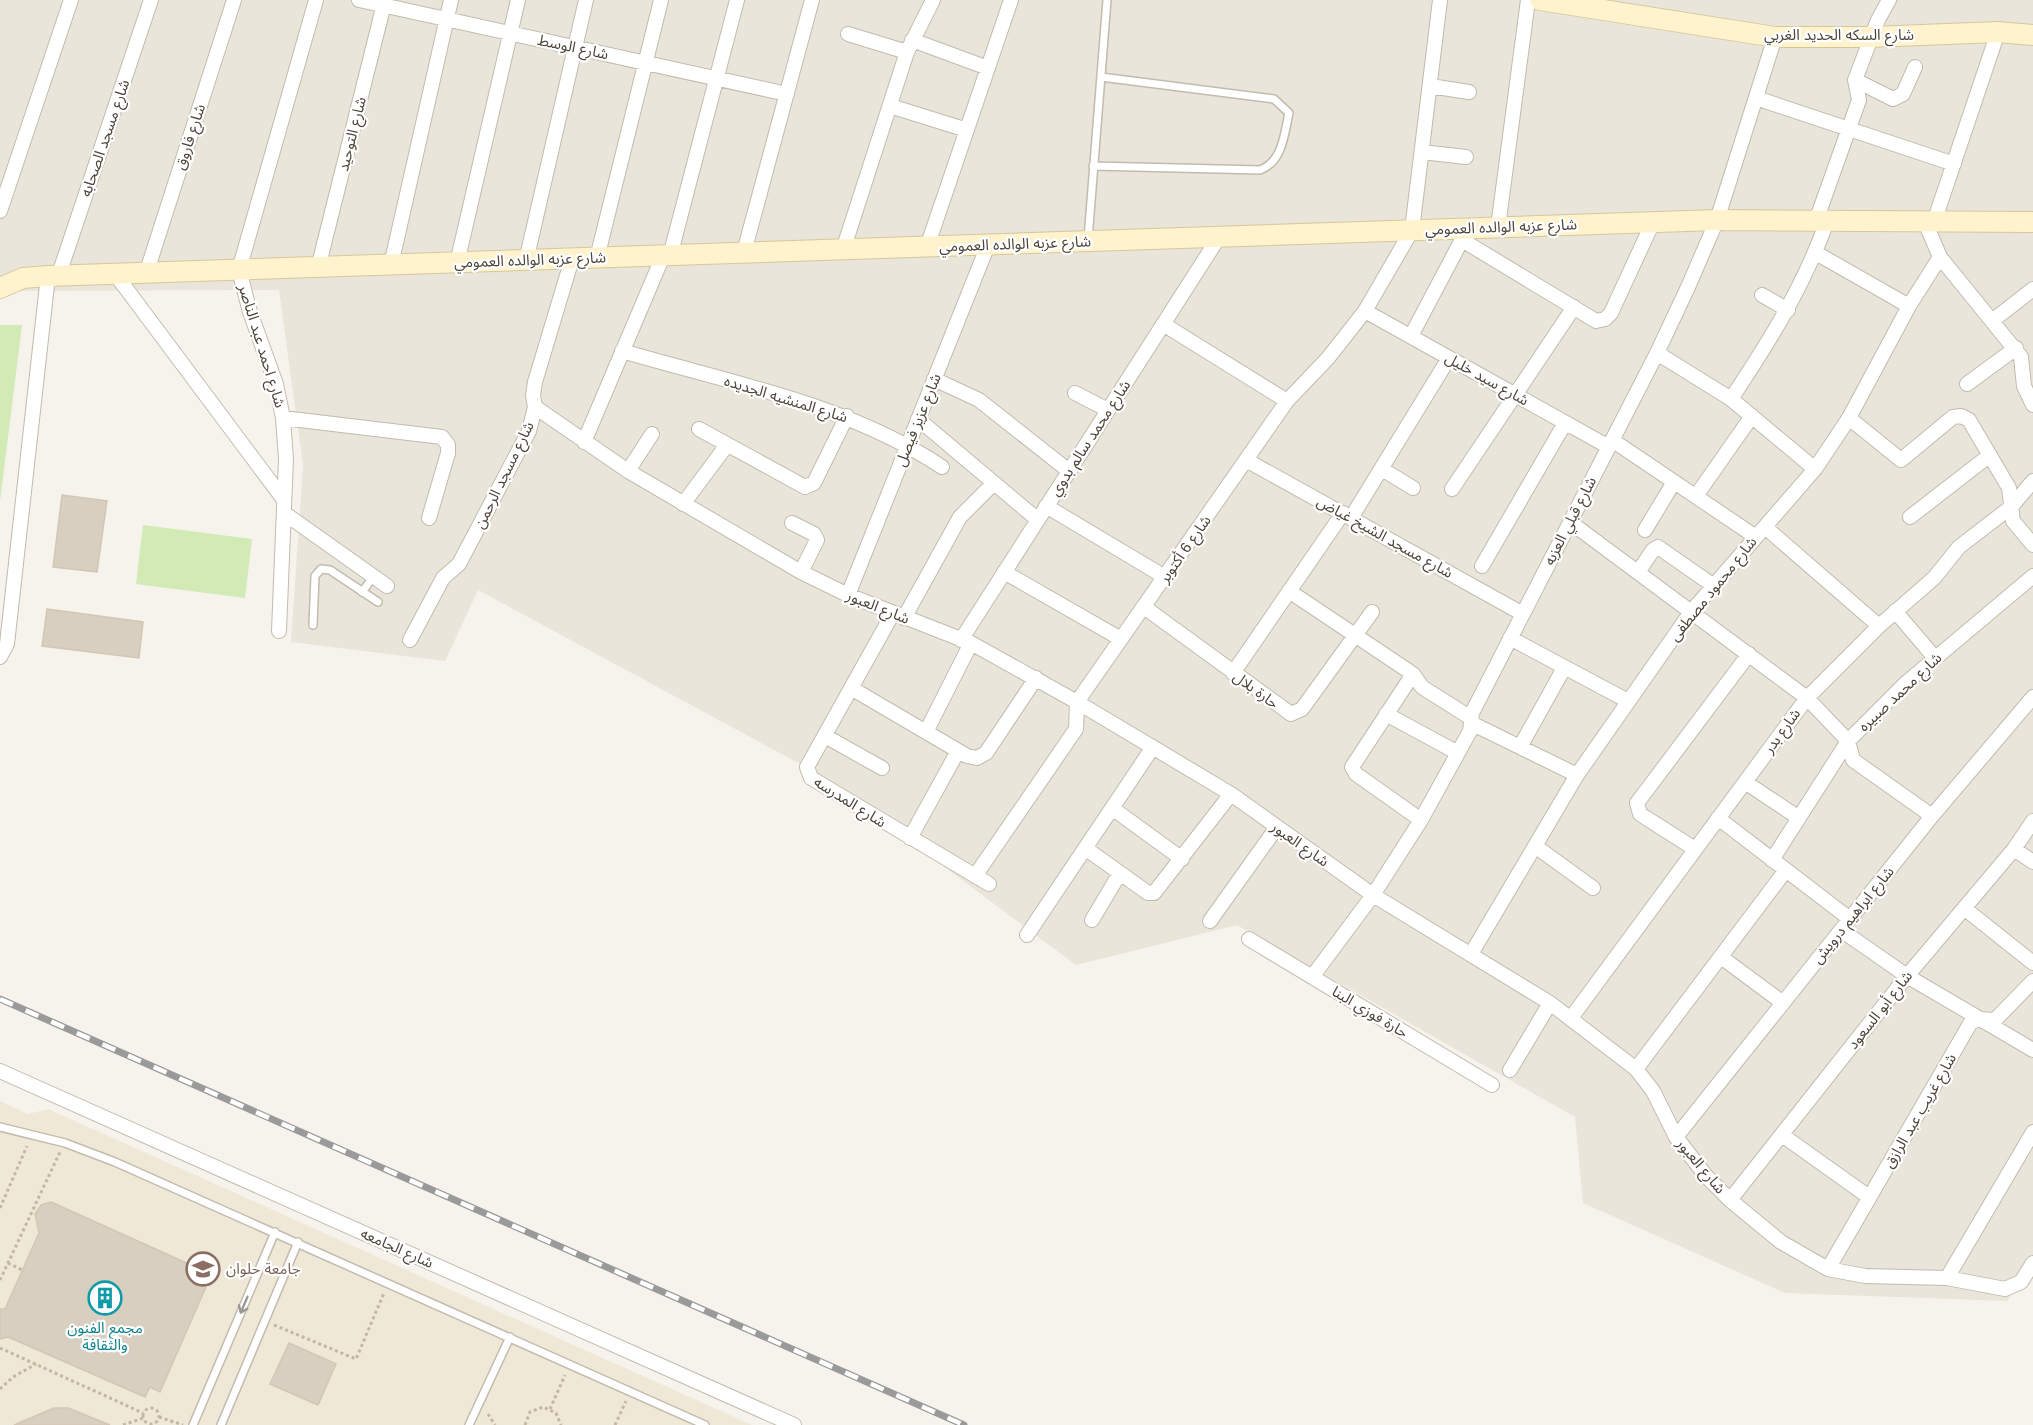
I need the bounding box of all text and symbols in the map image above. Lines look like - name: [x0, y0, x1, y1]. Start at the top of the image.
- street label: شارع السكه الحديد الغربي: [1764, 26, 1914, 47]
- street label: شارع الوسط: [535, 31, 610, 66]
- street label: شارع مسجد الصحابه: [77, 77, 136, 200]
- street label: شارع التوحيد: [334, 95, 373, 174]
- street label: شارع فاروق: [171, 102, 212, 173]
- street label: شارع عزبه الوالده العمومي: [1425, 215, 1578, 242]
- street label: شارع عزبه الوالده العمومي: [939, 232, 1092, 259]
- street label: شارع عزبه الوالده العمومي: [454, 248, 607, 275]
- street label: شارع احمد عبد الناصر: [232, 281, 289, 411]
- street label: شارع سيد خليل: [1441, 349, 1532, 412]
- street label: شارع عزيز فيصل: [891, 371, 948, 470]
- street label: شارع المنشيه الجديده: [721, 372, 850, 429]
- street label: شارع محمد سالم بدوي: [1046, 377, 1137, 501]
- street label: شارع مسجد الرحمن: [470, 418, 541, 533]
- street label: شارع قبلي العزبه: [1540, 473, 1603, 570]
- street label: شارع مسجد الشيخ غياض: [1312, 492, 1456, 585]
- street label: شارع 6 أكتوبر: [1155, 512, 1217, 589]
- street label: شارع محمود مصطفى: [1665, 533, 1763, 647]
- street label: شارع العبور: [842, 586, 912, 631]
- street label: شارع محمد صبيره: [1855, 649, 1948, 737]
- street label: حارة بلال: [1230, 667, 1282, 713]
- street label: شارع بدر: [1759, 705, 1807, 759]
- street label: شارع المدرسه: [809, 773, 890, 834]
- street label: شارع العبور: [1265, 817, 1333, 873]
- street label: شارع ابراهيم درويش: [1808, 863, 1900, 969]
- street label: شارع أبو السعود: [1844, 967, 1919, 1055]
- street label: حارة فوزي البنا: [1328, 982, 1411, 1044]
- street label: شارع غريب عبد الرازق: [1880, 1050, 1963, 1173]
- street label: شارع العبور: [1670, 1134, 1729, 1199]
- street label: شارع الجامعه: [357, 1224, 436, 1275]
- school or university icon: جامعة حلوان: [185, 1251, 221, 1287]
- place label: جامعة حلوان: [226, 1260, 301, 1278]
- building icon: مجمع الفنون والثقافة: [87, 1280, 123, 1316]
- one-way arrow: [238, 1296, 249, 1314]
- place label: مجمع الفنون والثقافة: [67, 1319, 143, 1354]

